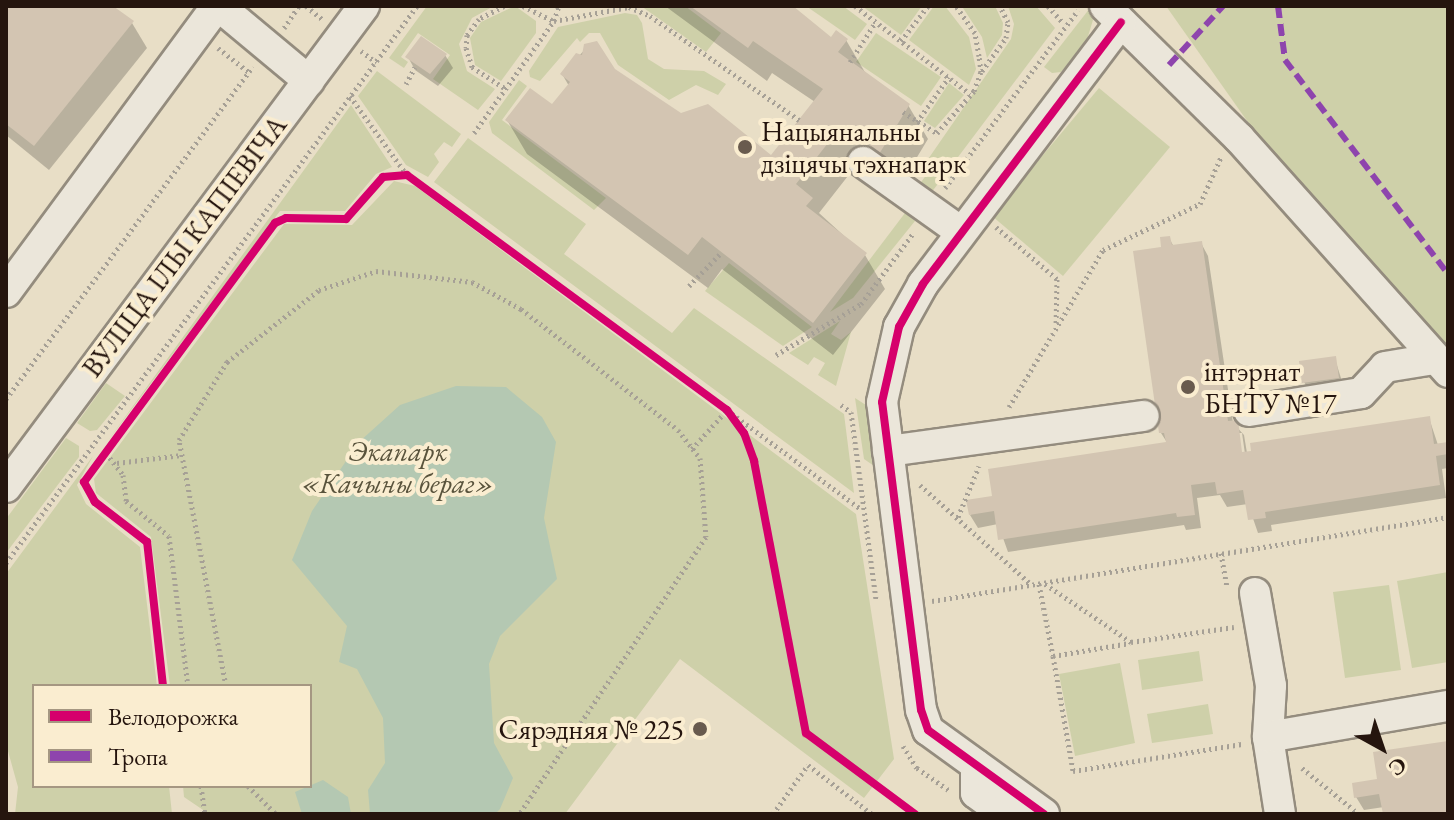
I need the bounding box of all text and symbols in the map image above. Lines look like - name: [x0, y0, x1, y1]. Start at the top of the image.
- street label: ВУЛІЦА ІЛЬІ КАПІЕВІЧА: [75, 109, 293, 383]
- place label: Нацыянальны дзіцячы тэхнапарк: [761, 114, 966, 180]
- marker: Нацыянальны дзіцячы тэхнапарк: [736, 138, 754, 156]
- place label: інтэрнат БНТУ №17: [1204, 354, 1336, 420]
- marker: інтэрнат БНТУ №17: [1179, 378, 1197, 396]
- park label: Экапарк «Качыны бераг»: [302, 434, 494, 500]
- legend: [32, 684, 312, 788]
- text: Велодорожка: [108, 701, 238, 732]
- north arrow: [1342, 708, 1422, 788]
- place label: Сярэдняя № 225: [499, 712, 684, 746]
- marker: Сярэдняя № 225: [691, 720, 709, 738]
- text: Тропа: [108, 741, 168, 772]
- text: С: [1382, 751, 1413, 783]

